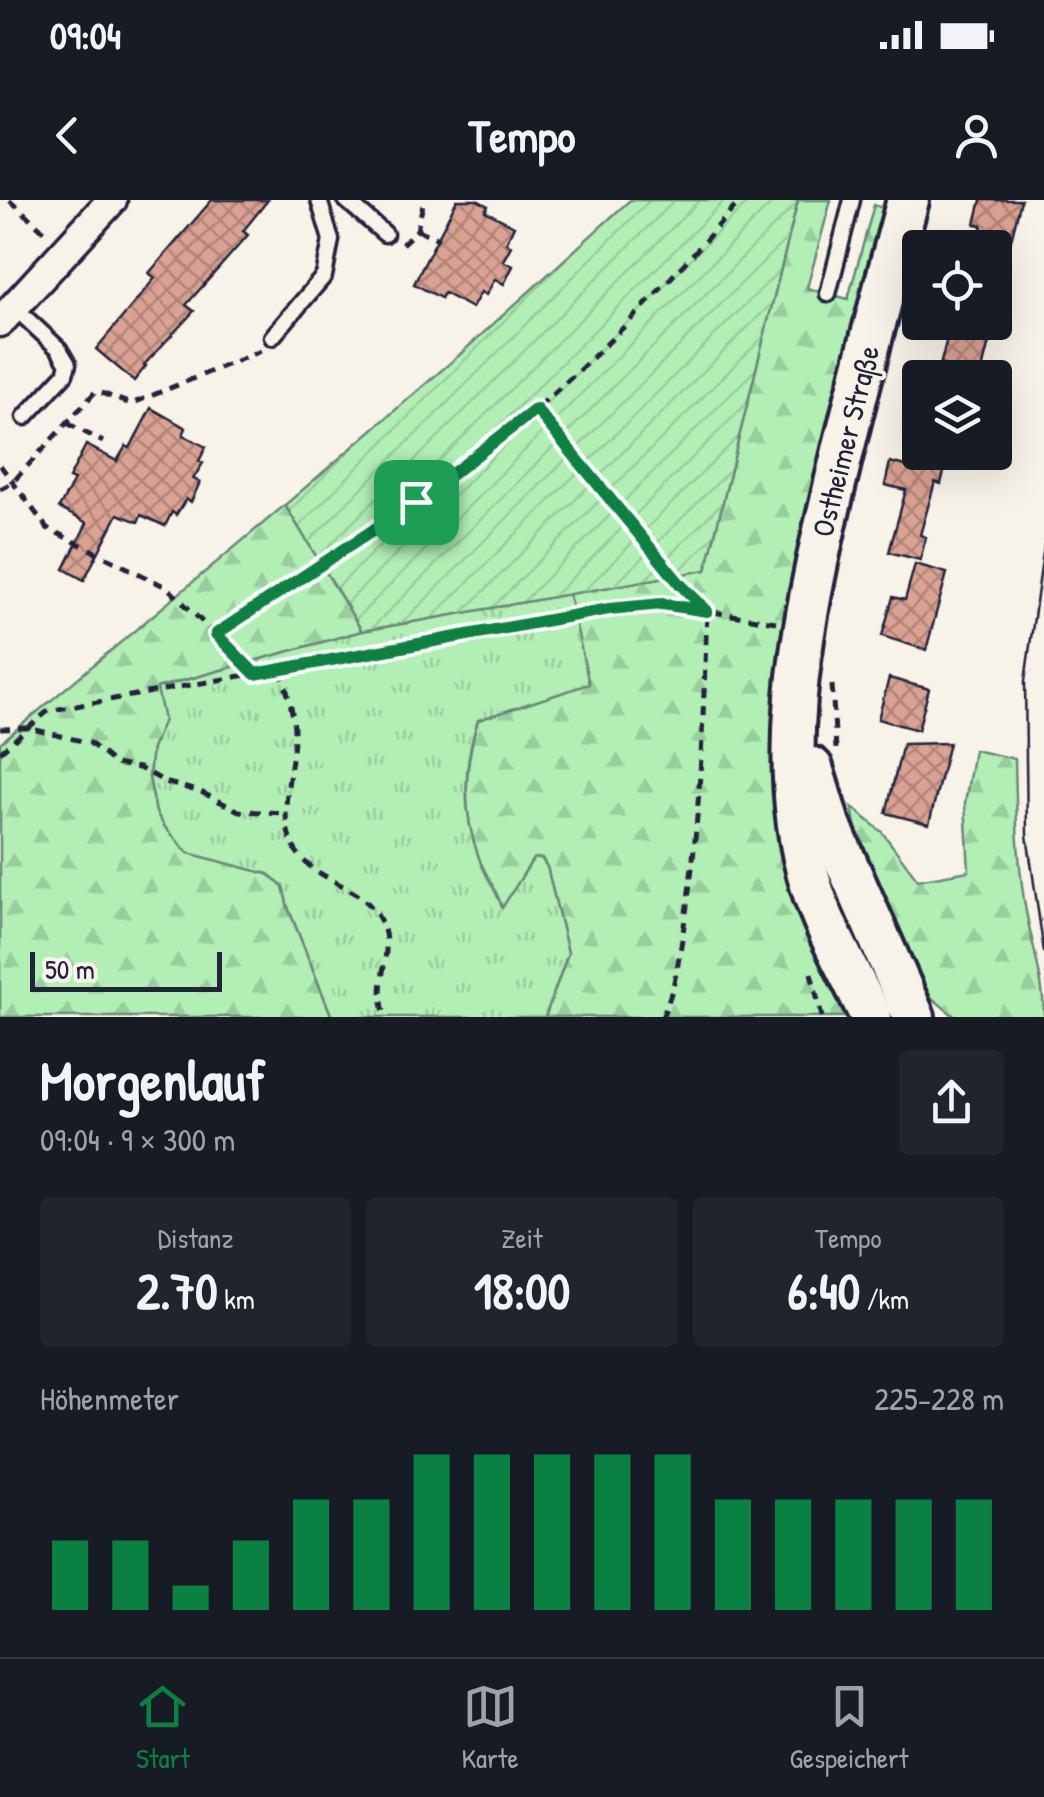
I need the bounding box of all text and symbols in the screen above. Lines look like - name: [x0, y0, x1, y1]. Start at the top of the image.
- text: 09:04: [50, 9, 121, 61]
- text: Tempo: [469, 105, 575, 166]
- icon: back: [40, 108, 95, 163]
- icon: person: [949, 108, 1004, 163]
- map controls: [902, 230, 1012, 470]
- button: locate: [902, 230, 1012, 340]
- street label: Ostheimer Straße: [802, 341, 888, 541]
- button: layers: [902, 360, 1012, 470]
- pin: [374, 460, 459, 545]
- icon: arrive: [389, 475, 444, 530]
- scale bar: [30, 947, 222, 991]
- text: 50 m: [45, 950, 95, 988]
- text: Morgenlauf: [40, 1043, 265, 1117]
- button: share: [899, 1050, 1004, 1155]
- text: 09:04 · 9 × 300 m: [40, 1118, 235, 1161]
- text: Distanz: [158, 1219, 233, 1257]
- text: Zeit: [501, 1219, 543, 1257]
- text: Tempo: [815, 1219, 882, 1257]
- text: 2.70: [136, 1257, 218, 1325]
- text: 18:00: [474, 1257, 570, 1325]
- text: 6:40: [788, 1257, 860, 1325]
- text: km: [218, 1280, 255, 1318]
- text: /km: [860, 1280, 909, 1318]
- text: Höhenmeter: [40, 1377, 179, 1420]
- text: 225–228 m: [874, 1377, 1004, 1420]
- tab: Start: [135, 1679, 190, 1777]
- tab: Karte: [461, 1679, 519, 1777]
- tab: Gespeichert: [790, 1679, 909, 1777]

